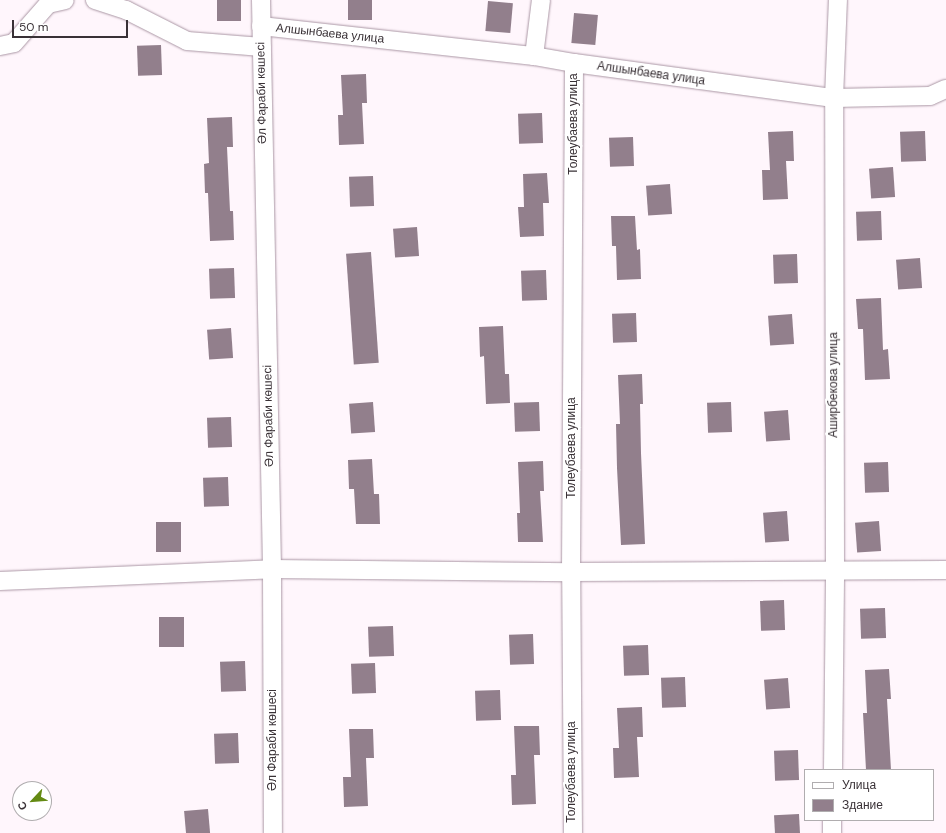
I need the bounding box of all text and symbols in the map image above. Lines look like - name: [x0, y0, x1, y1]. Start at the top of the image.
- scale bar: [14, 12, 130, 38]
- text: 50 m: [19, 19, 48, 35]
- street label: Алшынбаева улица: [275, 21, 385, 47]
- street label: Әл Фараби көшесі: [254, 42, 270, 144]
- street label: Алшынбаева улица: [596, 59, 706, 89]
- street label: Толеубаева улица: [567, 73, 581, 175]
- street label: Аширбекова улица: [827, 332, 841, 438]
- street label: Әл Фараби көшесі: [261, 365, 277, 467]
- street label: Толеубаева улица: [565, 397, 579, 499]
- street label: Әл Фараби көшесі: [266, 689, 280, 791]
- street label: Толеубаева улица: [565, 721, 579, 823]
- legend: [804, 769, 934, 821]
- text: Улица: [842, 777, 876, 793]
- north arrow: [12, 781, 52, 821]
- text: Здание: [842, 797, 883, 813]
- text: С: [14, 799, 30, 812]

